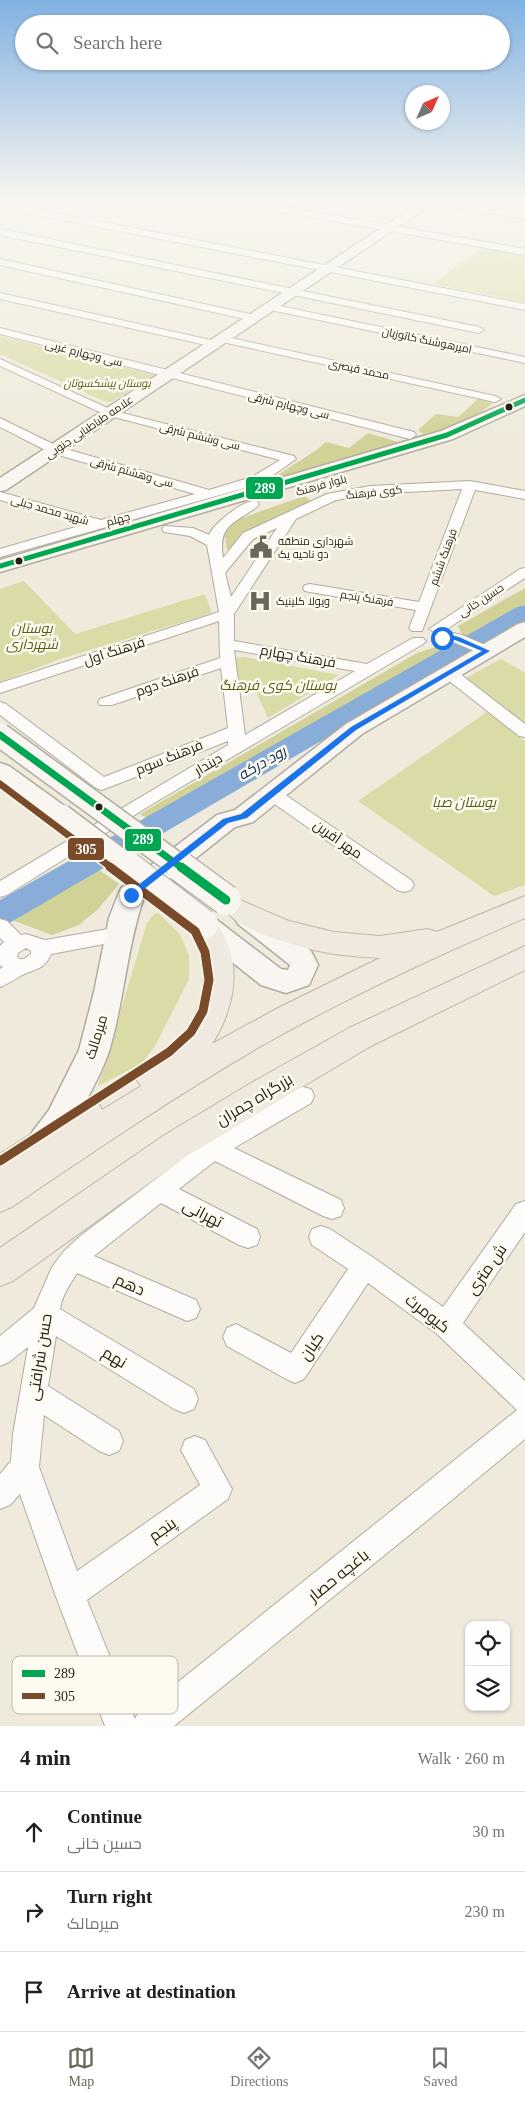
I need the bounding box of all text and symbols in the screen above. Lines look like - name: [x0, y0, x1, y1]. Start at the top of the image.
- search box: [15, 15, 510, 70]
- icon: search: [33, 29, 61, 57]
- text: Search here: [73, 32, 162, 53]
- north arrow: [405, 85, 450, 130]
- street label: امیرهوشنگ کاتوزیان: [381, 325, 473, 356]
- street label: سی وچهارم غربی: [44, 338, 124, 370]
- street label: محمد قیصری: [327, 357, 390, 382]
- park label: بوستان پیشکسوتان: [63, 377, 152, 391]
- street label: سی وچهارم شرقی: [247, 389, 331, 423]
- street label: علامه طباطبایی جنوبی: [43, 393, 136, 462]
- unlabelled marker: [504, 402, 514, 412]
- street label: سی وششم شرقی: [158, 420, 241, 454]
- street label: سی وهشتم شرقی: [89, 454, 175, 491]
- street label: بلوار فرهنگ: [294, 472, 348, 499]
- line badge: 289: [245, 476, 284, 500]
- text: 289: [255, 481, 276, 496]
- street label: کوی فرهنگ: [345, 483, 403, 502]
- street label: شهید محمد جبلی: [9, 493, 90, 528]
- street label: چهلم: [105, 510, 132, 530]
- street label: فرهنگ ششم: [427, 527, 461, 588]
- public building icon: شهرداری منطقه دو ناحیه یک: [248, 534, 274, 560]
- place label: شهرداری منطقه دو ناحیه یک: [278, 535, 353, 561]
- unlabelled marker: [14, 556, 24, 566]
- street label: حسین خانی: [456, 581, 506, 620]
- hospital icon: ویولا کلینیک: [247, 588, 273, 614]
- street label: فرهنگ پنجم: [339, 588, 394, 610]
- place label: ویولا کلینیک: [276, 595, 330, 608]
- park label: بوستان شهرداری: [6, 621, 58, 653]
- route start: [431, 627, 454, 650]
- street label: فرهنگ اول: [82, 635, 147, 669]
- street label: فرهنگ چهارم: [259, 642, 337, 672]
- street label: فرهنگ دوم: [133, 664, 201, 701]
- park label: بوستان کوی فرهنگ: [220, 678, 338, 694]
- street label: فرهنگ سوم: [133, 737, 206, 780]
- water label: رود درکه: [235, 742, 290, 784]
- street label: دیندار: [191, 751, 225, 779]
- park label: بوستان صبا: [432, 795, 497, 811]
- unlabelled marker: [94, 802, 104, 812]
- street label: مهر آفرین: [311, 817, 365, 862]
- line badge: 289: [124, 828, 162, 852]
- text: 289: [133, 832, 154, 847]
- line badge: 305: [67, 837, 105, 861]
- text: 305: [76, 842, 97, 857]
- route end: [120, 884, 143, 907]
- street label: میرمالک: [83, 1013, 110, 1061]
- street label: بزرگراه چمران: [213, 1070, 297, 1131]
- street label: تهرانی: [179, 1196, 226, 1233]
- street label: ش متری: [463, 1241, 512, 1299]
- street label: دهم: [111, 1270, 147, 1301]
- street label: کیومرث: [401, 1291, 453, 1337]
- street label: حسن شرافتی: [24, 1312, 57, 1402]
- street label: کیان: [296, 1329, 329, 1365]
- street label: نهم: [98, 1344, 130, 1374]
- street label: پنجم: [145, 1514, 181, 1547]
- street label: باغچه حصار: [304, 1546, 374, 1608]
- map controls: [465, 1621, 510, 1711]
- button: locate: [465, 1621, 510, 1666]
- legend: [12, 1656, 178, 1714]
- text: 289: [54, 1666, 75, 1681]
- button: layers: [465, 1666, 510, 1711]
- text: 305: [54, 1689, 75, 1704]
- text: 4 min: [20, 1746, 71, 1770]
- text: Walk · 260 m: [418, 1750, 505, 1767]
- text: Continue: [67, 1806, 142, 1827]
- icon: ahead: [20, 1818, 48, 1846]
- text: 30 m: [473, 1823, 505, 1840]
- text: حسین خانی: [67, 1835, 142, 1852]
- text: Turn right: [67, 1886, 152, 1907]
- icon: right: [20, 1898, 48, 1926]
- text: 230 m: [465, 1903, 505, 1920]
- text: میرمالک: [67, 1915, 119, 1932]
- icon: arrive: [20, 1978, 48, 2006]
- text: Arrive at destination: [67, 1981, 236, 2002]
- tab: Map: [67, 2044, 95, 2090]
- tab: Directions: [230, 2044, 289, 2090]
- tab: Saved: [423, 2044, 458, 2090]

